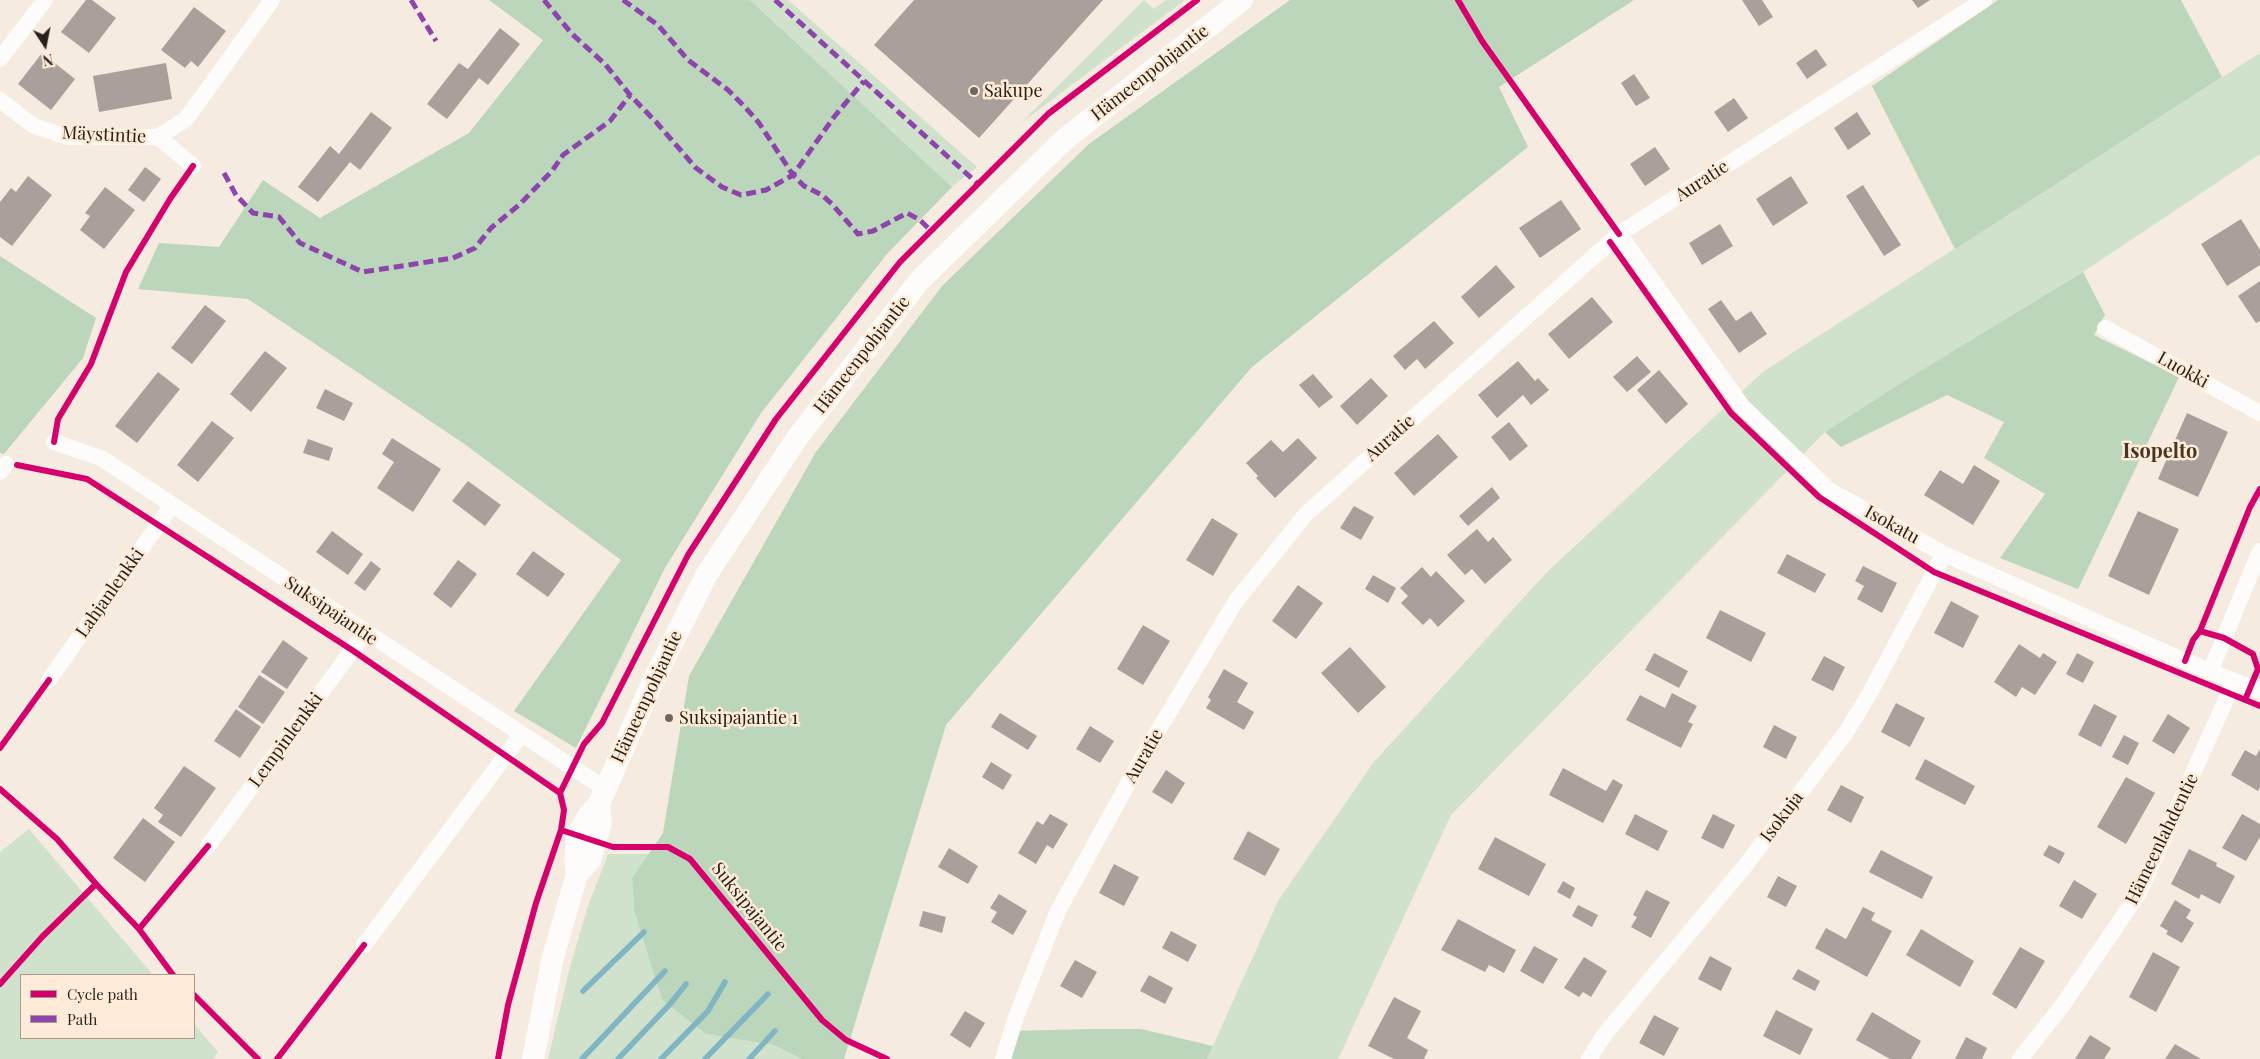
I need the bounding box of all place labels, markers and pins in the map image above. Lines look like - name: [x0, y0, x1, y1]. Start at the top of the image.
- place label: Sakupe: [984, 80, 1043, 102]
- marker: Sakupe: [968, 85, 980, 97]
- place label: Suksipajantie 1: [679, 707, 798, 729]
- marker: Suksipajantie 1: [663, 712, 675, 724]

